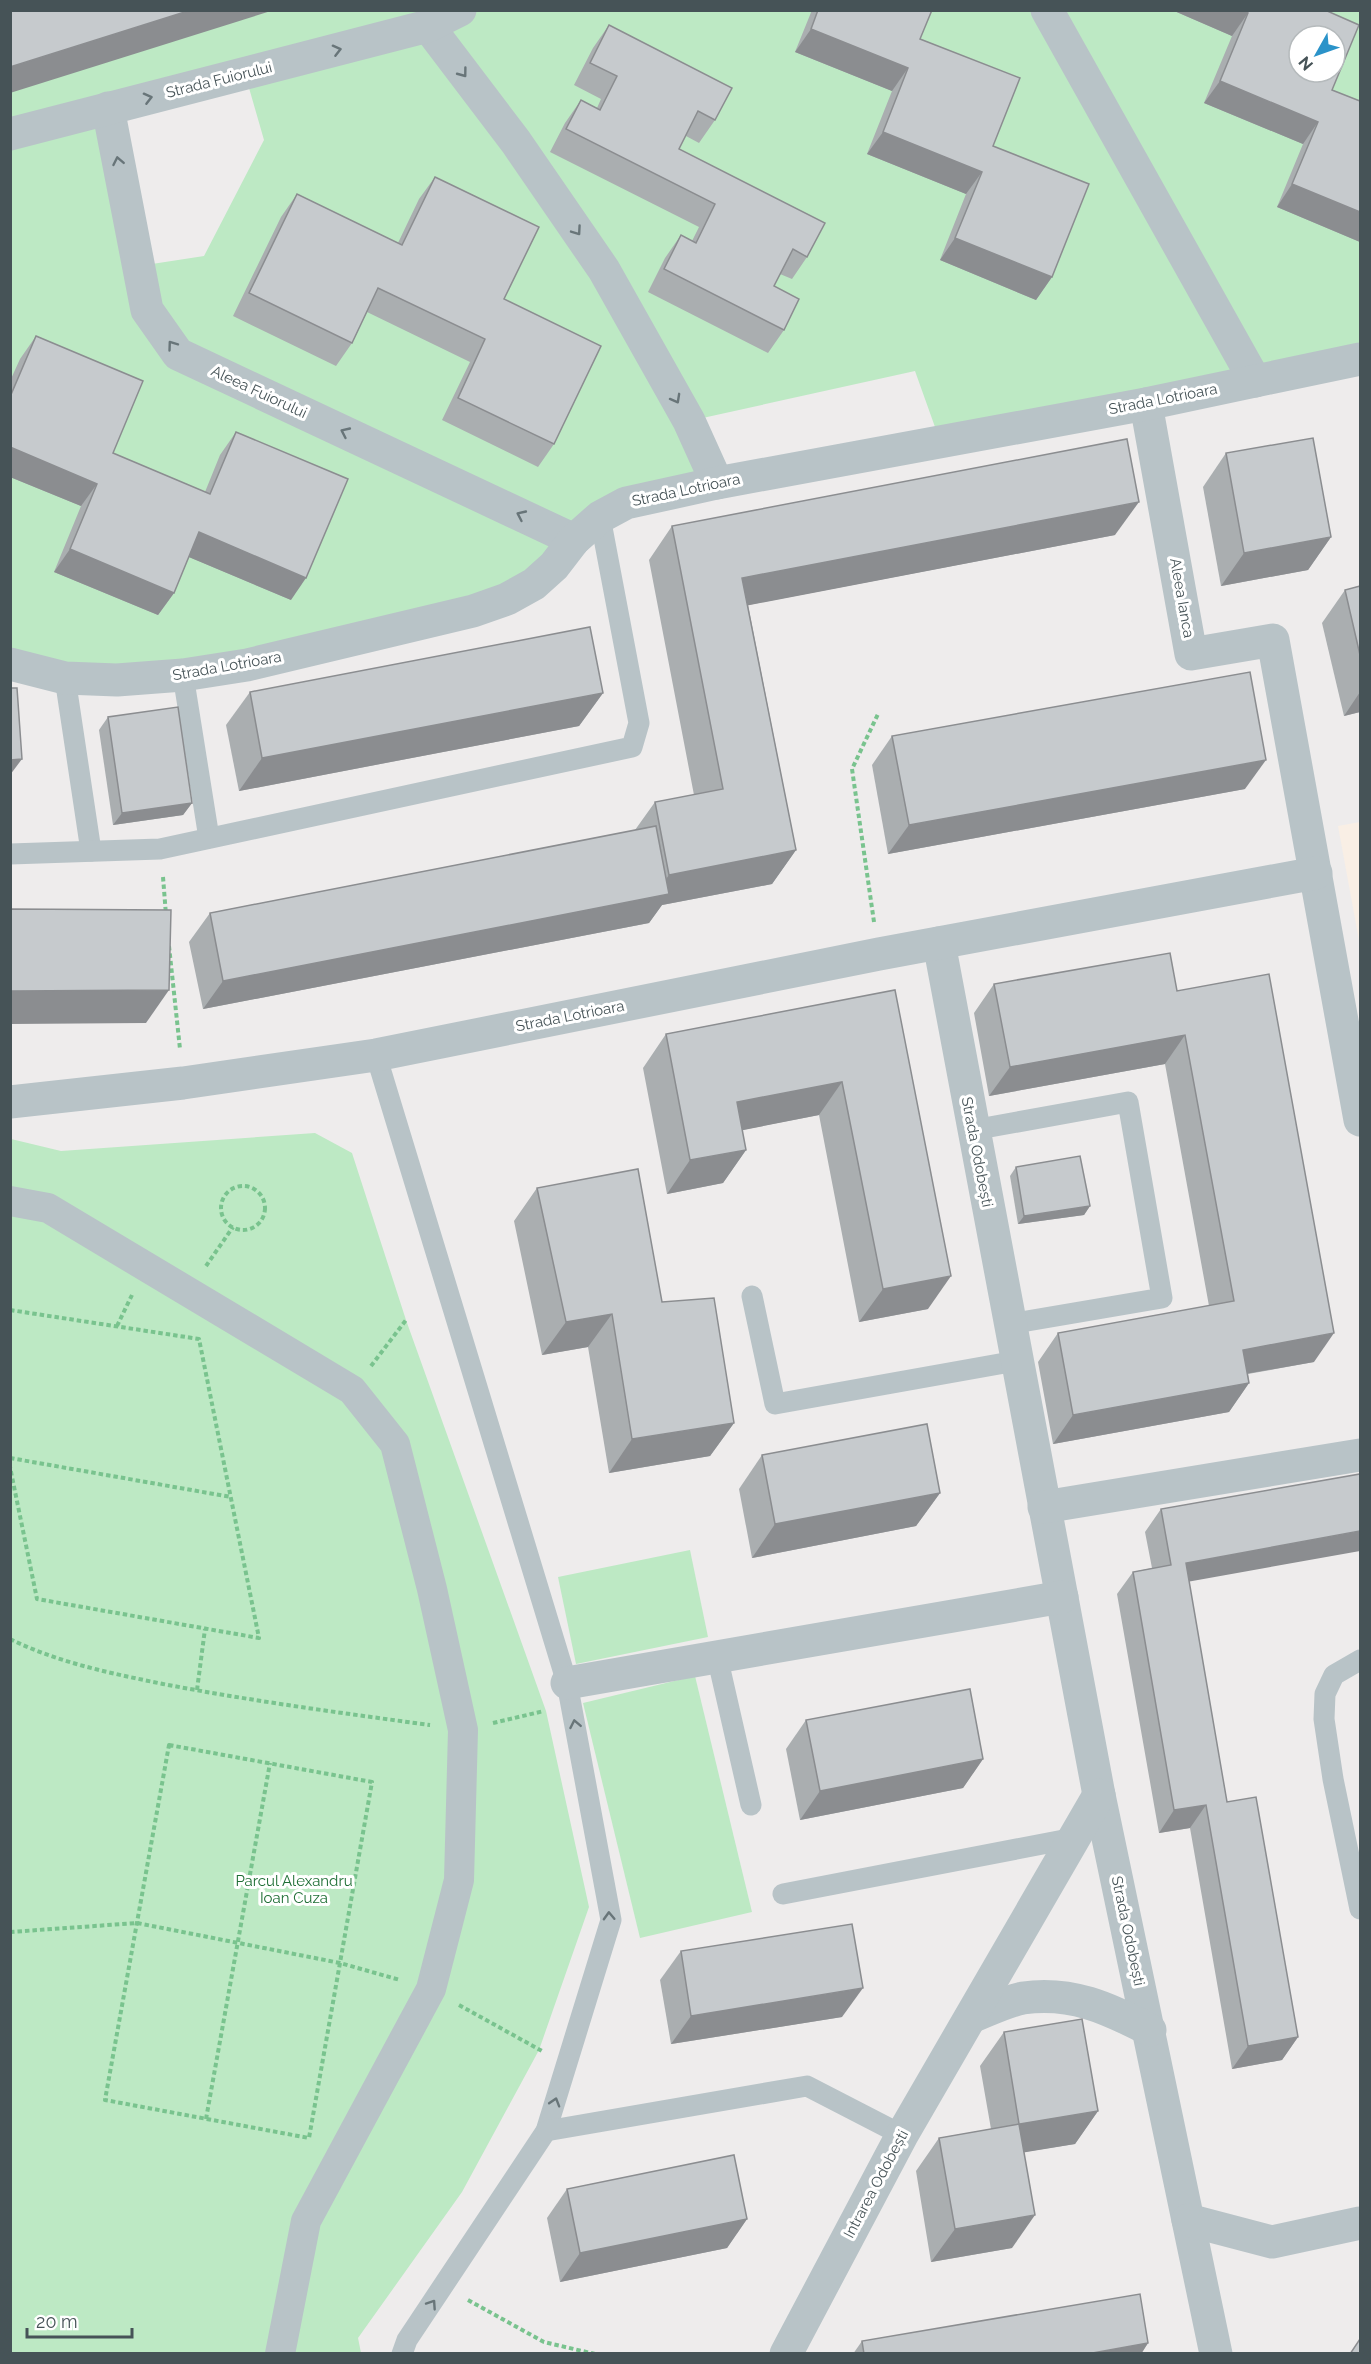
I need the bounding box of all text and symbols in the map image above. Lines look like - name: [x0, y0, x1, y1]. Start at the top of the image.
- north arrow: [1287, 24, 1347, 84]
- one-way arrow: [332, 44, 342, 57]
- text: N: [1295, 53, 1317, 74]
- street label: Strada Fuiorului: [164, 58, 274, 102]
- one-way arrow: [456, 66, 467, 77]
- one-way arrow: [142, 93, 153, 105]
- one-way arrow: [112, 156, 125, 166]
- one-way arrow: [570, 224, 581, 235]
- one-way arrow: [168, 340, 179, 351]
- street label: Aleea Fuiorului: [208, 362, 310, 422]
- street label: Strada Lotrioara: [1107, 380, 1219, 418]
- one-way arrow: [669, 392, 680, 403]
- one-way arrow: [340, 428, 351, 440]
- street label: Strada Lotrioara: [630, 470, 742, 510]
- one-way arrow: [517, 510, 528, 522]
- street label: Aleea Ianca: [1166, 557, 1198, 639]
- street label: Strada Lotrioara: [171, 648, 283, 684]
- street label: Strada Lotrioara: [514, 997, 626, 1035]
- street label: Strada Odobești: [957, 1095, 997, 1209]
- one-way arrow: [569, 1720, 582, 1730]
- park label: Parcul Alexandru Ioan Cuza: [235, 1872, 353, 1907]
- street label: Strada Odobești: [1108, 1874, 1148, 1988]
- one-way arrow: [603, 1911, 615, 1920]
- one-way arrow: [548, 2097, 560, 2108]
- street label: Intrarea Odobești: [840, 2127, 912, 2241]
- one-way arrow: [425, 2299, 436, 2310]
- scale bar: [27, 2301, 132, 2339]
- text: 20 m: [36, 2311, 78, 2332]

